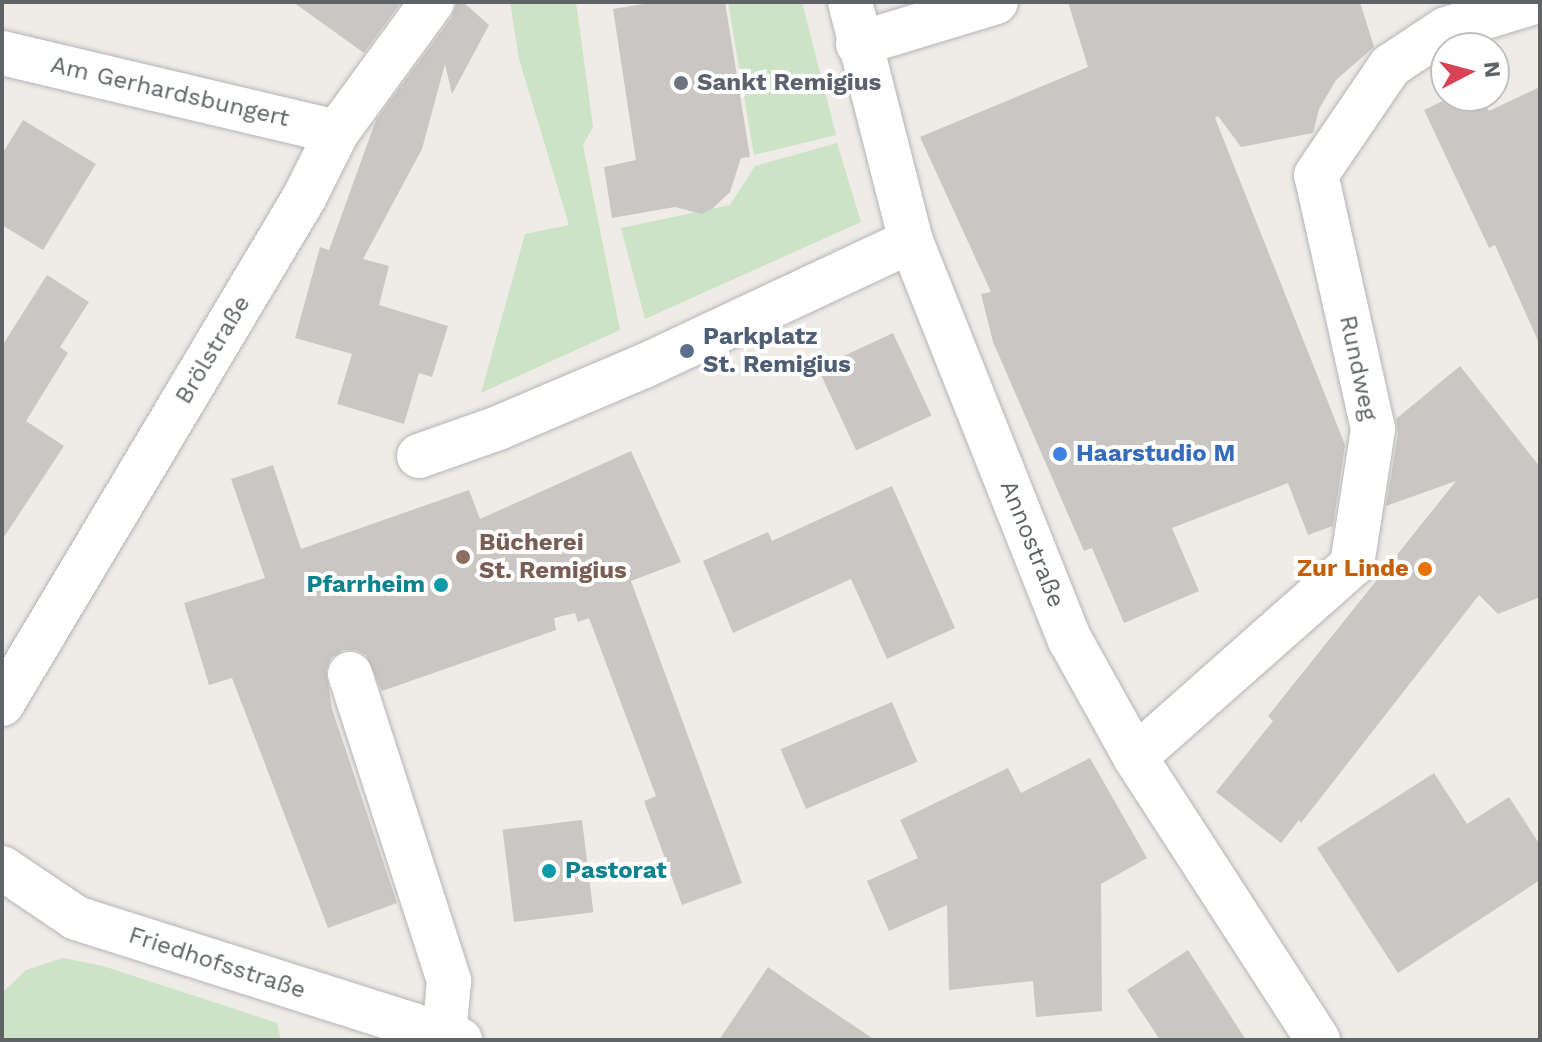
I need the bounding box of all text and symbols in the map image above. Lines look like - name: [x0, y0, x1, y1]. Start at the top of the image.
- north arrow: [1430, 32, 1510, 112]
- street label: Am Gerhardsbungert: [48, 51, 292, 133]
- text: N: [1479, 60, 1506, 79]
- place label: Sankt Remigius: [697, 69, 881, 97]
- marker: Sankt Remigius: [672, 74, 690, 92]
- street label: Brölstraße: [169, 291, 257, 409]
- street label: Rundweg: [1333, 313, 1383, 423]
- place label: Parkplatz St. Remigius: [703, 323, 851, 379]
- marker: Parkplatz St. Remigius: [678, 342, 696, 360]
- place label: Haarstudio M: [1076, 440, 1235, 468]
- marker: Haarstudio M: [1051, 445, 1069, 463]
- street label: Annostraße: [993, 476, 1071, 612]
- place label: Bücherei St. Remigius: [479, 529, 627, 585]
- marker: Bücherei St. Remigius: [454, 548, 472, 566]
- place label: Zur Linde: [1297, 555, 1409, 583]
- marker: Zur Linde: [1416, 560, 1434, 578]
- place label: Pfarrheim: [306, 571, 425, 599]
- marker: Pfarrheim: [432, 576, 450, 594]
- place label: Pastorat: [565, 857, 667, 885]
- marker: Pastorat: [540, 862, 558, 880]
- street label: Friedhofsstraße: [125, 921, 309, 1005]

